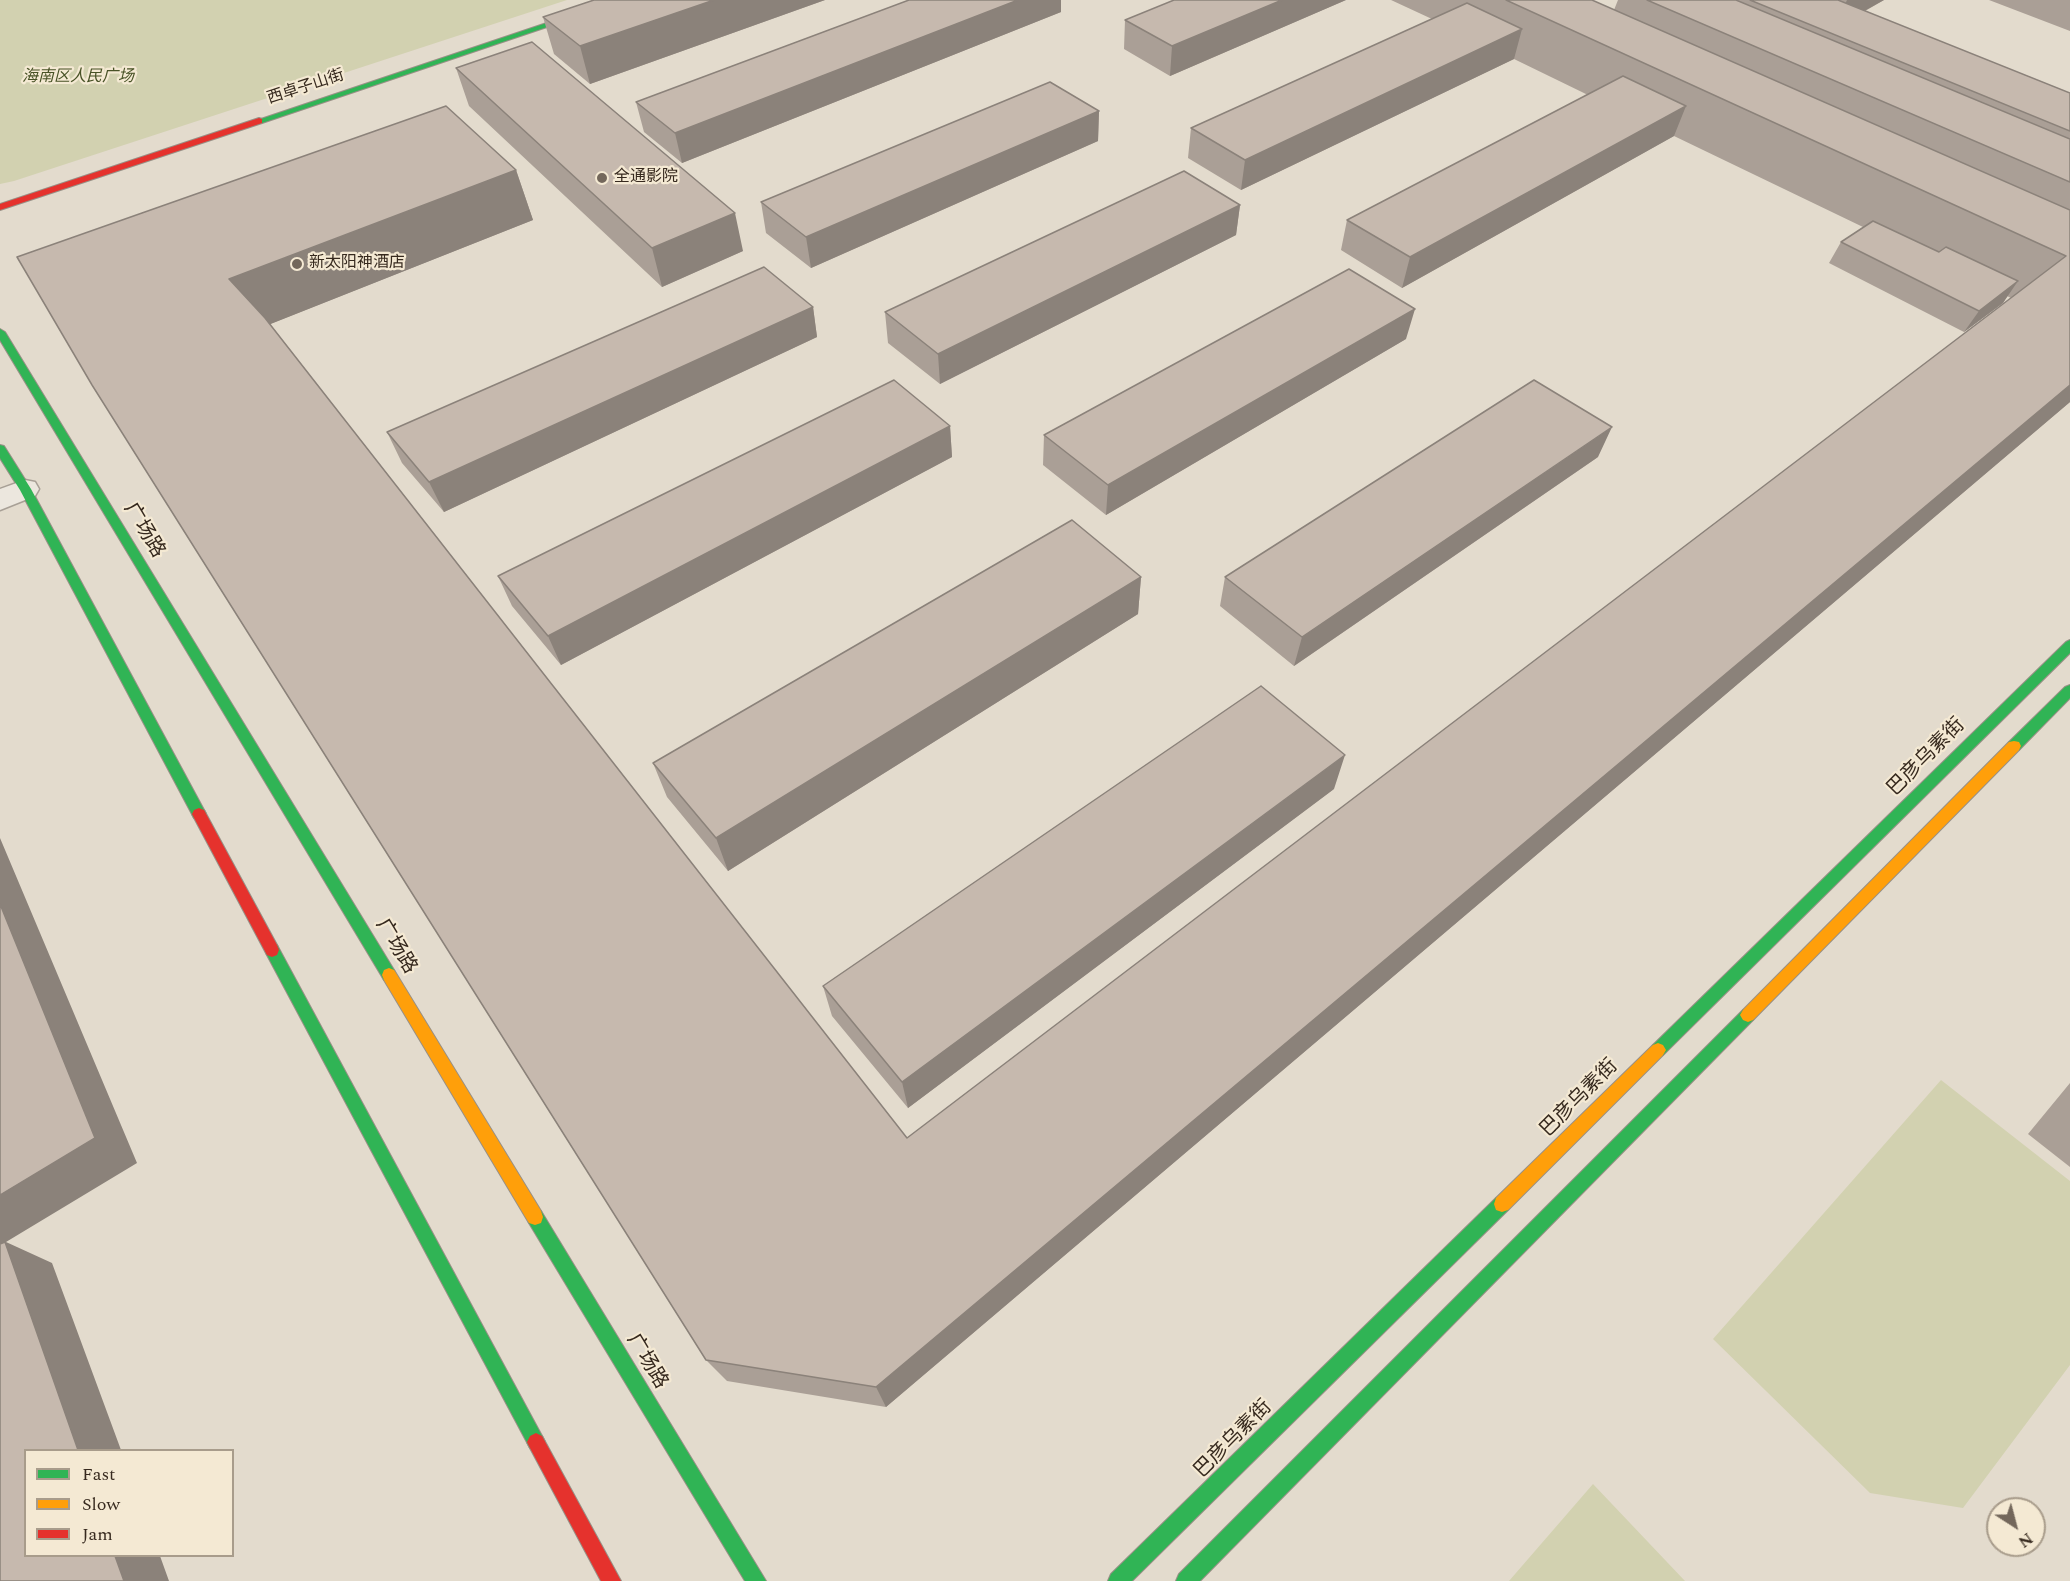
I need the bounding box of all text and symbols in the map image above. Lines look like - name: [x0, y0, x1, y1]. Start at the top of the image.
- street label: 西卓子山街: [265, 67, 347, 109]
- park label: 海南区人民广场: [22, 68, 134, 88]
- place label: 全通影院: [614, 168, 678, 188]
- marker: 全通影院: [595, 171, 609, 185]
- place label: 新太阳神酒店: [309, 254, 405, 274]
- marker: 新太阳神酒店: [290, 257, 304, 271]
- street label: 广场路: [117, 499, 169, 563]
- street label: 巴彦乌素街: [1883, 714, 1971, 802]
- street label: 广场路: [369, 915, 421, 979]
- street label: 巴彦乌素街: [1536, 1055, 1624, 1143]
- street label: 广场路: [620, 1330, 672, 1394]
- street label: 巴彦乌素街: [1190, 1396, 1278, 1484]
- legend: [24, 1449, 234, 1557]
- text: Fast: [82, 1461, 115, 1488]
- text: Slow: [82, 1491, 120, 1518]
- north arrow: [1986, 1497, 2046, 1557]
- text: Jam: [82, 1521, 113, 1548]
- text: N: [2013, 1526, 2038, 1553]

